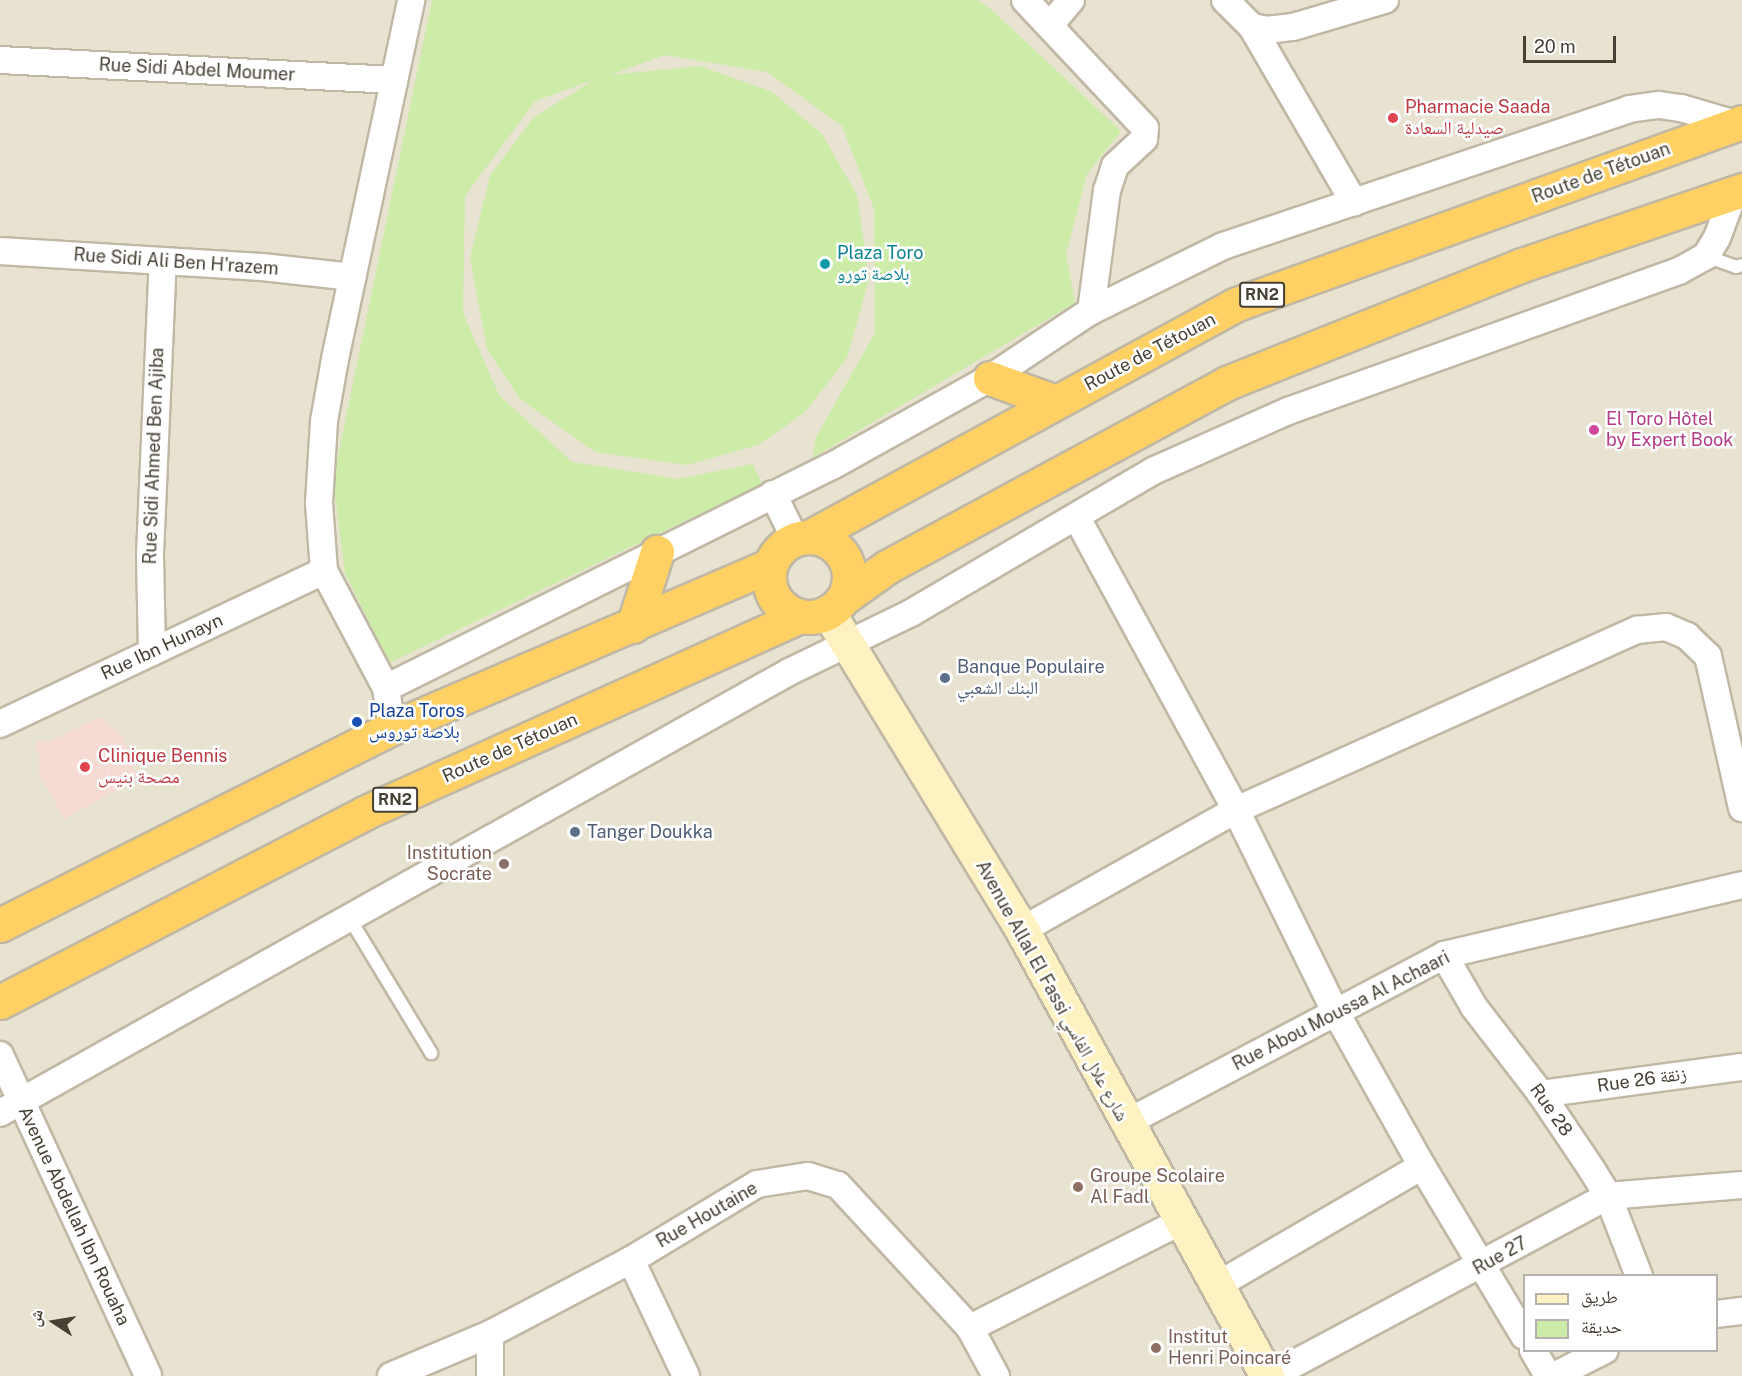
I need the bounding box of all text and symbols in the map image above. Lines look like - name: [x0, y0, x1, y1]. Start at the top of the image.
- scale bar: [1526, 24, 1619, 62]
- text: 20 m: [1534, 36, 1576, 57]
- street label: Rue Sidi Abdel Moumer: [98, 54, 296, 86]
- place label: Pharmacie Saada صيدلية السعادة: [1405, 97, 1551, 140]
- marker: Pharmacie Saada صيدلية السعادة: [1386, 111, 1400, 125]
- street label: Route de Tétouan: [1529, 138, 1673, 208]
- place label: Plaza Toro بلاصة تورو: [837, 243, 923, 286]
- street label: Rue Sidi Ali Ben H'razem: [73, 244, 279, 280]
- marker: Plaza Toro بلاصة تورو: [818, 257, 832, 271]
- road number: RN2: [1238, 282, 1286, 308]
- street label: Route de Tétouan: [1080, 308, 1220, 396]
- street label: Rue Sidi Ahmed Ben Ajiba: [139, 347, 169, 565]
- place label: El Toro Hôtel by Expert Book: [1606, 409, 1733, 452]
- marker: El Toro Hôtel by Expert Book: [1587, 423, 1601, 437]
- street label: Rue Ibn Hunayn: [98, 609, 226, 685]
- place label: Banque Populaire البنك الشعبي: [957, 657, 1105, 700]
- marker: Banque Populaire البنك الشعبي: [938, 671, 952, 685]
- place label: Plaza Toros بلاصة توروس: [369, 701, 465, 744]
- street label: Route de Tétouan: [439, 708, 581, 788]
- marker: Plaza Toros بلاصة توروس: [350, 715, 364, 729]
- place label: Clinique Bennis مصحة بنيس: [98, 746, 228, 789]
- marker: Clinique Bennis مصحة بنيس: [76, 758, 94, 776]
- road number: RN2: [371, 787, 419, 813]
- place label: Tanger Doukka: [587, 821, 713, 843]
- marker: Tanger Doukka: [568, 825, 582, 839]
- place label: Institution Socrate: [407, 843, 492, 886]
- marker: Institution Socrate: [497, 857, 511, 871]
- street label: Avenue Allal El Fassi شارع علال الفاسي: [971, 857, 1133, 1125]
- street label: Rue Abou Moussa Al Achaari: [1229, 947, 1453, 1075]
- street label: Rue 26 زنقة: [1596, 1063, 1688, 1097]
- street label: Rue 28: [1525, 1079, 1577, 1141]
- street label: Avenue Abdellah Ibn Rouaha: [14, 1103, 134, 1329]
- place label: Groupe Scolaire Al Fadl: [1090, 1166, 1225, 1208]
- street label: Rue Houtaine: [653, 1177, 761, 1253]
- marker: Groupe Scolaire Al Fadl: [1071, 1180, 1085, 1194]
- street label: Rue 27: [1469, 1232, 1531, 1280]
- legend: [1523, 1274, 1718, 1352]
- text: طريق: [1581, 1286, 1618, 1307]
- north arrow: [24, 1292, 84, 1352]
- text: ش: [25, 1308, 47, 1328]
- text: حديقة: [1581, 1316, 1622, 1337]
- place label: Institut Henri Poincaré: [1168, 1327, 1291, 1370]
- marker: Institut Henri Poincaré: [1149, 1341, 1163, 1355]

